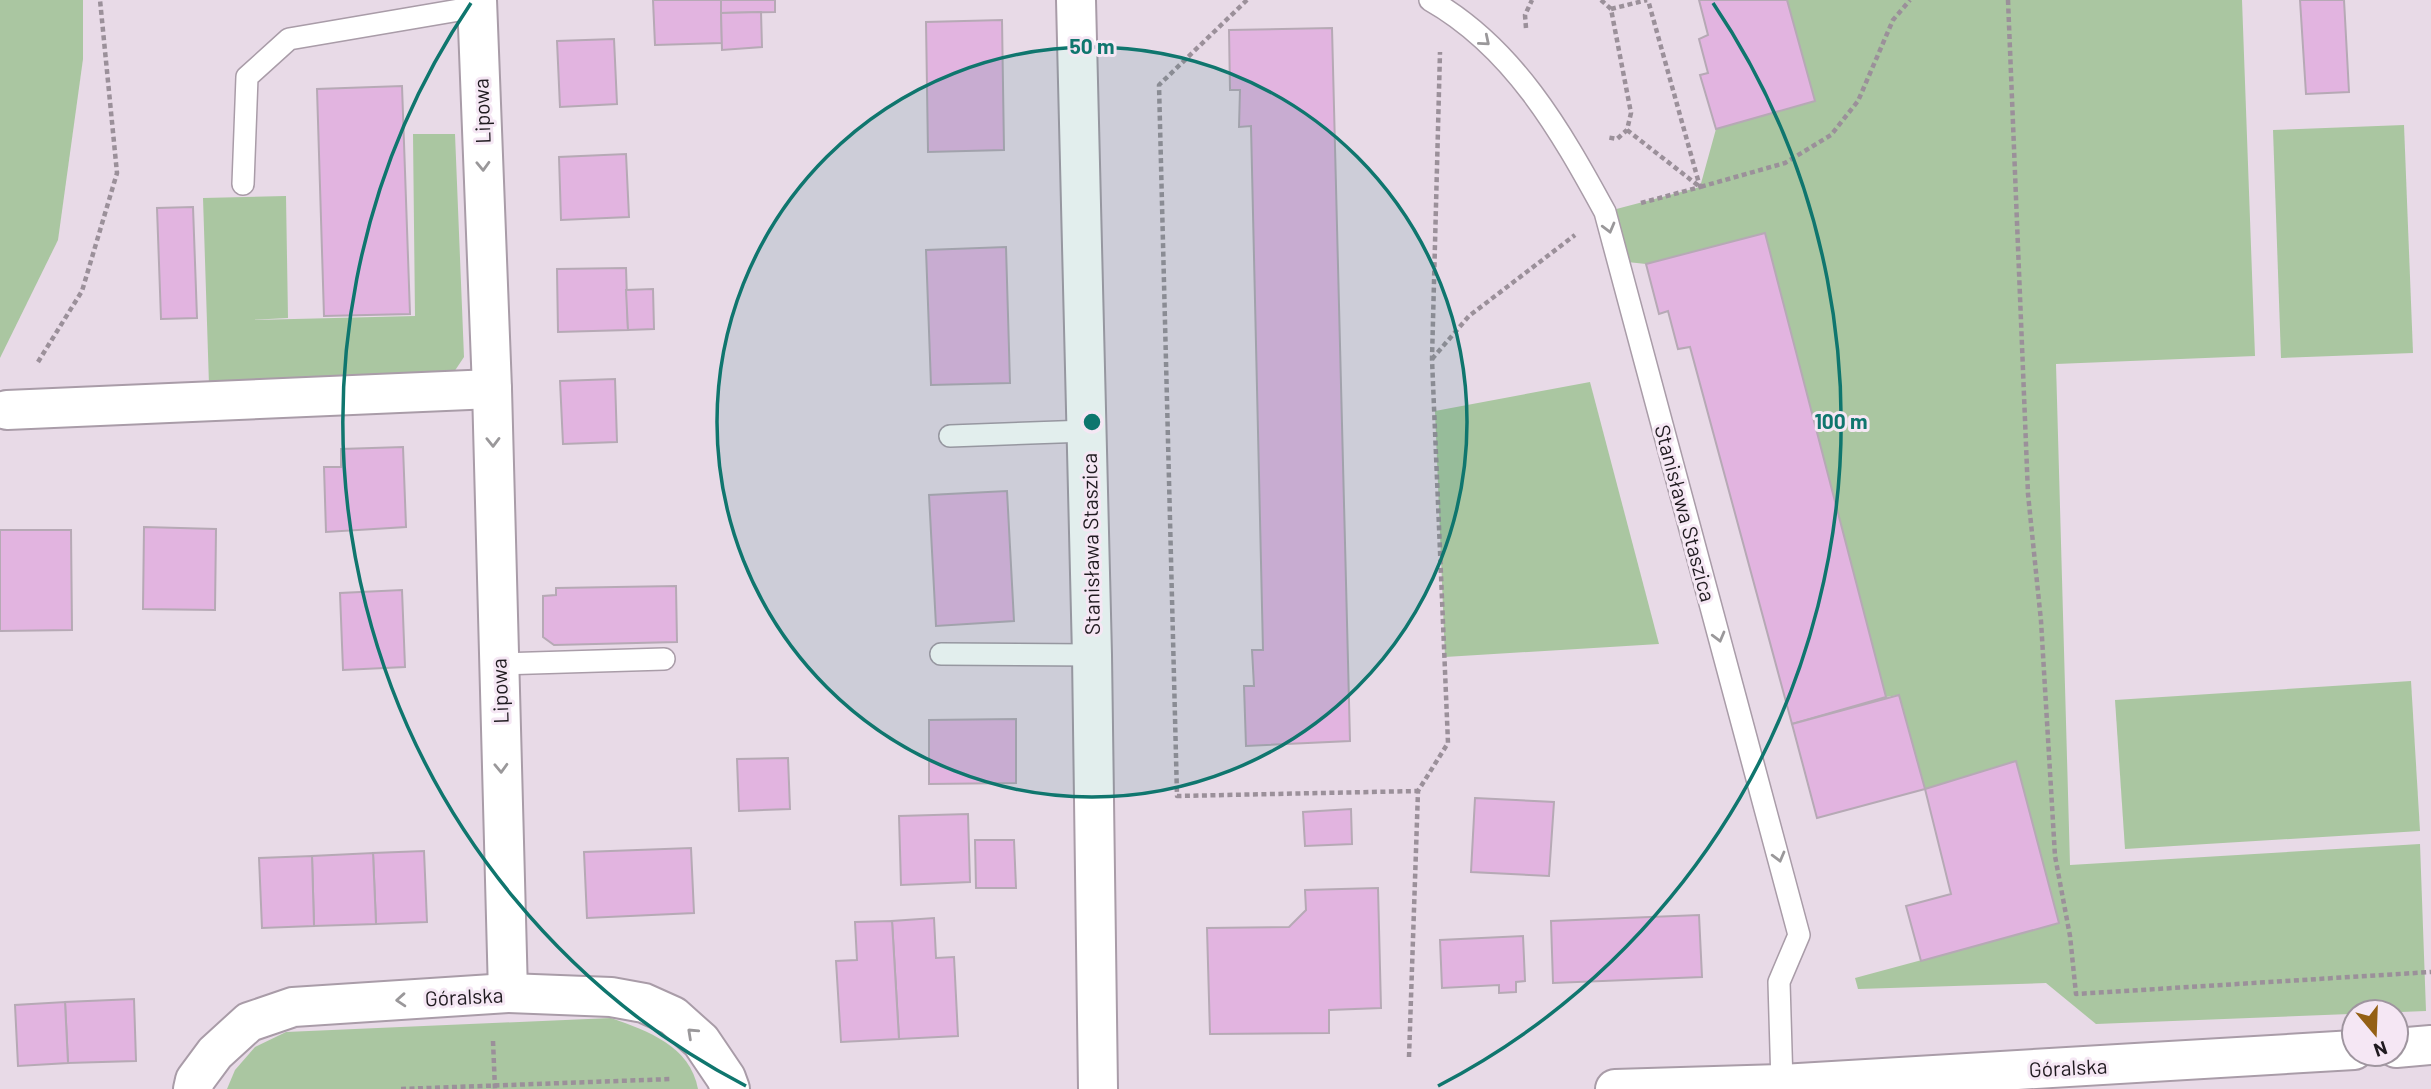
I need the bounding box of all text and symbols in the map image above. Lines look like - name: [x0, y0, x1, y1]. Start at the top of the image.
- text: 50 m: [1069, 33, 1115, 58]
- one-way arrow: [1476, 33, 1489, 45]
- street label: Lipowa: [467, 78, 495, 144]
- one-way arrow: [476, 161, 491, 172]
- one-way arrow: [1601, 222, 1616, 234]
- text: 100 m: [1814, 408, 1868, 433]
- centre of rings: [1080, 410, 1104, 434]
- street label: Stanisława Staszica: [1650, 422, 1722, 604]
- one-way arrow: [486, 437, 501, 448]
- street label: Stanisława Staszica: [1076, 453, 1104, 635]
- one-way arrow: [1711, 631, 1725, 643]
- street label: Lipowa: [485, 658, 513, 724]
- one-way arrow: [494, 763, 509, 774]
- one-way arrow: [1770, 851, 1785, 863]
- street label: Góralska: [424, 981, 504, 1011]
- one-way arrow: [396, 992, 407, 1007]
- north arrow: [2340, 998, 2410, 1068]
- one-way arrow: [687, 1029, 700, 1042]
- text: N: [2371, 1037, 2390, 1062]
- street label: Góralska: [2028, 1052, 2108, 1082]

